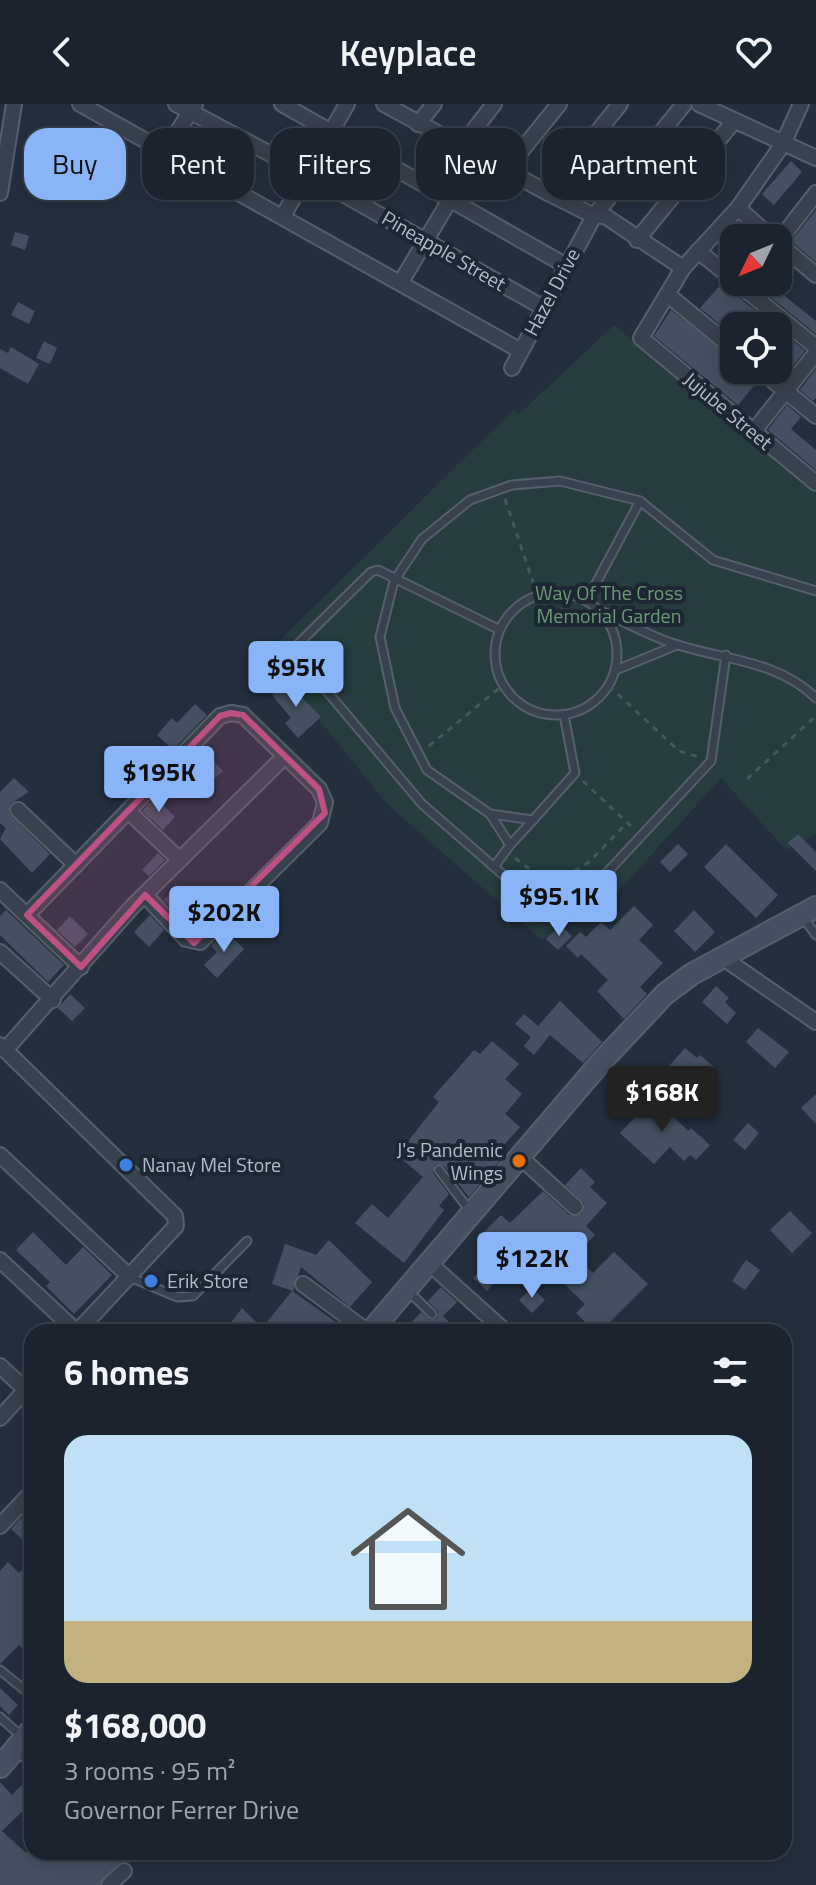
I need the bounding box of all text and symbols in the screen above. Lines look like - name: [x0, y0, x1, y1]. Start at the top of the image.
- text: Keyplace: [340, 25, 476, 80]
- icon: back: [40, 30, 84, 74]
- icon: heart: [732, 30, 776, 74]
- chip: Buy: [24, 128, 126, 200]
- chip: Rent: [142, 128, 254, 200]
- chip: Filters: [270, 128, 400, 200]
- chip: New: [416, 128, 526, 200]
- chip: Apartment: [542, 128, 725, 200]
- street label: Pineapple Street: [376, 202, 512, 299]
- north arrow: [720, 224, 792, 296]
- map controls: [720, 224, 792, 384]
- street label: Hazel Drive: [515, 242, 588, 341]
- button: locate: [720, 312, 792, 384]
- street label: Jujube Street: [677, 364, 780, 457]
- park label: Way Of The Cross Memorial Garden: [535, 577, 683, 631]
- pin: $95K: [249, 641, 343, 709]
- text: $95K: [266, 647, 326, 686]
- pin: $195K: [103, 746, 215, 814]
- text: $195K: [122, 752, 196, 791]
- pin: $95.1K: [494, 870, 624, 938]
- text: $95.1K: [519, 876, 599, 915]
- pin: $202K: [168, 886, 280, 954]
- text: $202K: [187, 892, 261, 931]
- pin: $168K: [606, 1066, 718, 1134]
- text: $168K: [625, 1072, 699, 1111]
- place label: J's Pandemic Wings: [396, 1134, 503, 1188]
- place label: Nanay Mel Store: [142, 1149, 281, 1180]
- marker: J's Pandemic Wings: [510, 1152, 528, 1170]
- marker: Nanay Mel Store: [117, 1156, 135, 1174]
- pin: $122K: [476, 1232, 588, 1300]
- text: $122K: [495, 1238, 569, 1277]
- place label: Erik Store: [167, 1265, 248, 1296]
- marker: Erik Store: [142, 1272, 160, 1290]
- text: 6 homes: [64, 1346, 189, 1398]
- icon: filters: [708, 1350, 752, 1394]
- icon: home: [336, 1487, 480, 1631]
- text: $168,000: [64, 1699, 206, 1751]
- text: 3 rooms · 95 m²: [64, 1751, 235, 1790]
- text: Governor Ferrer Drive: [64, 1790, 299, 1829]

